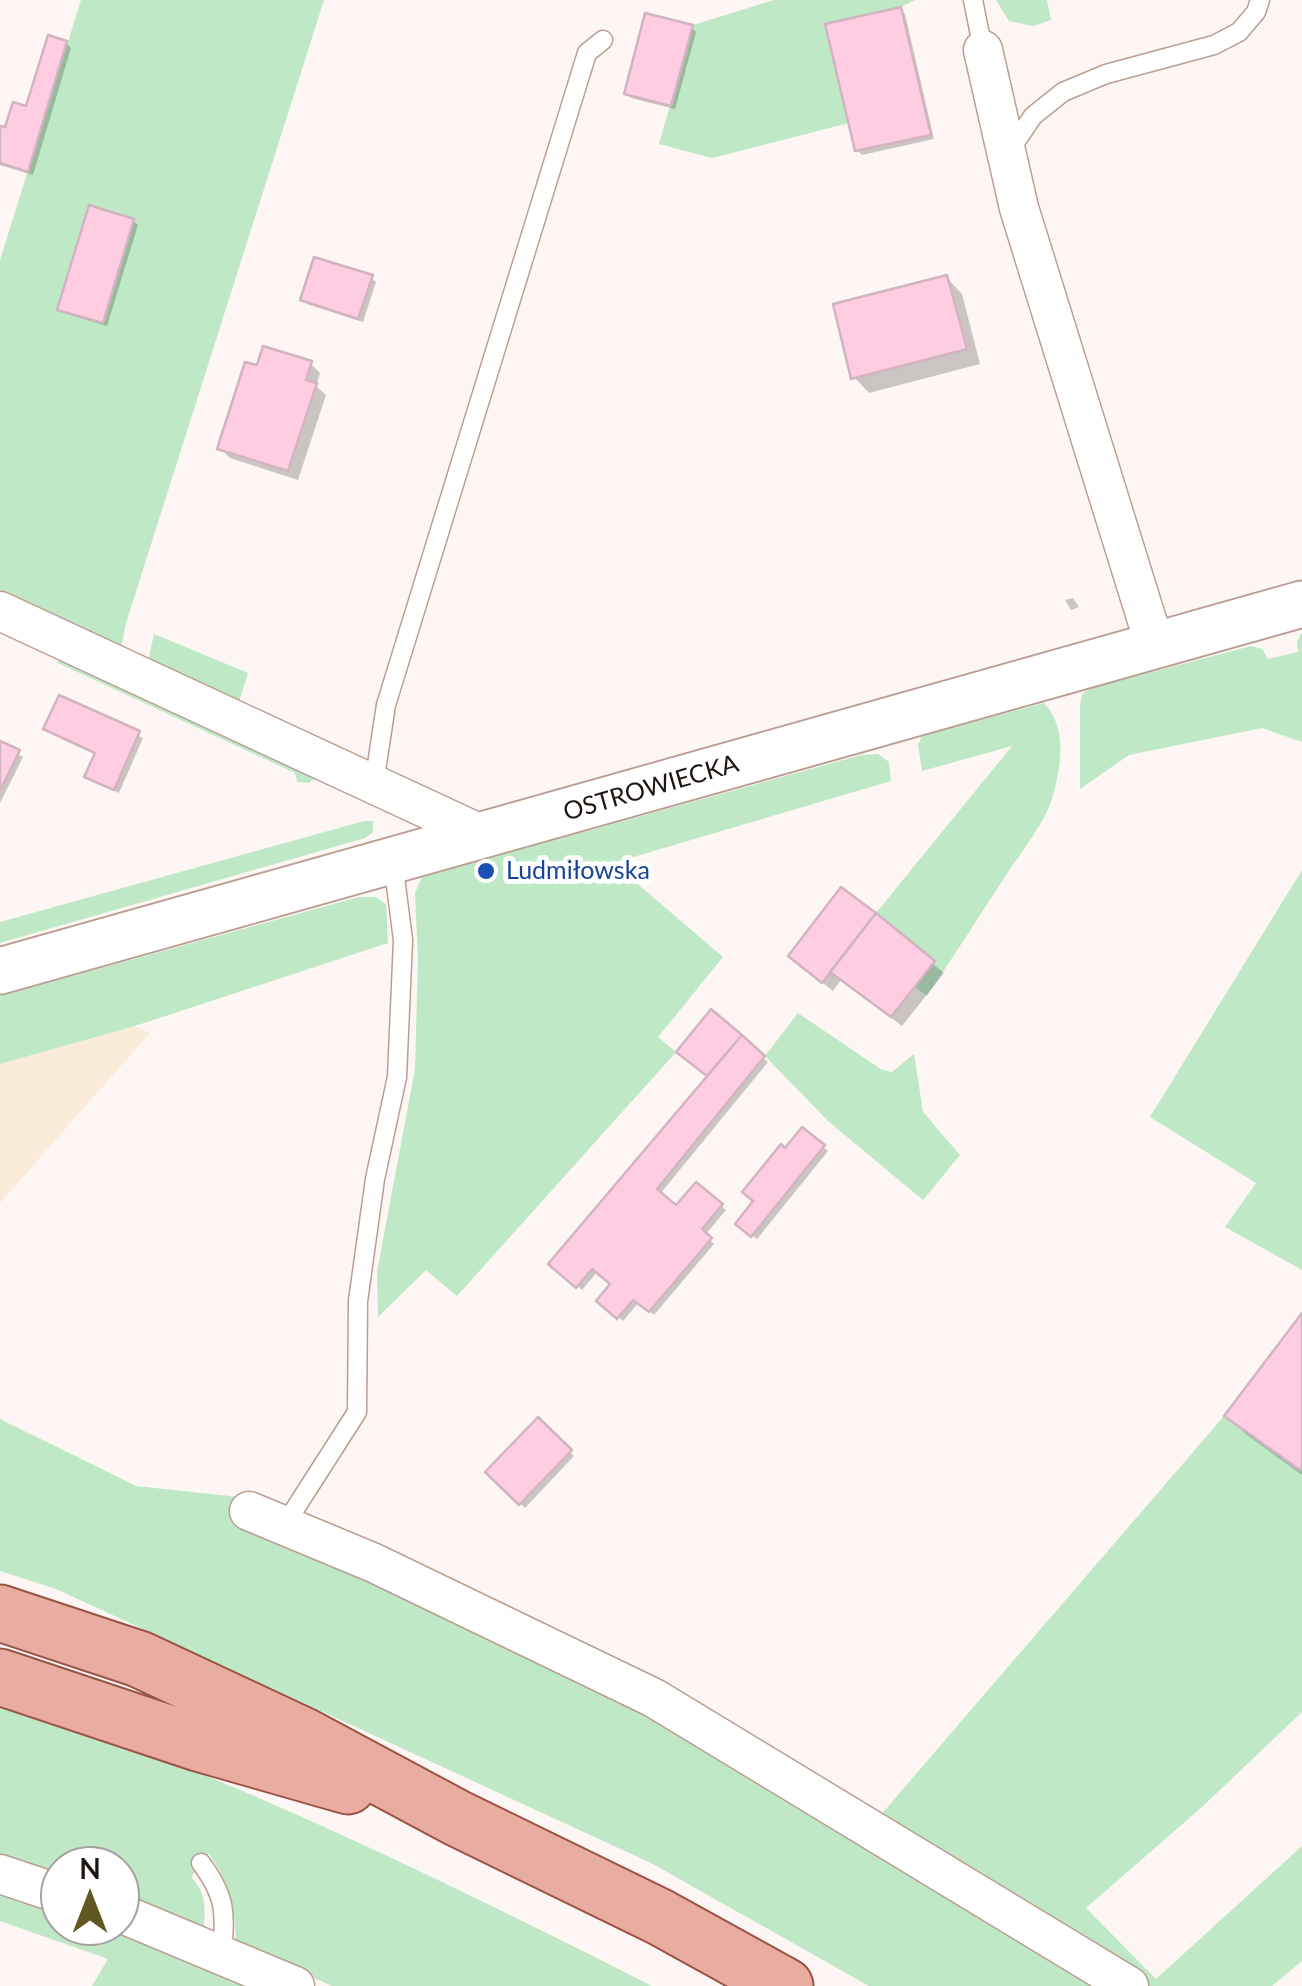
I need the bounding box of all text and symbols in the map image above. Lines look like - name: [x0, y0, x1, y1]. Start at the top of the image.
- street label: OSTROWIECKA: [560, 749, 742, 827]
- place label: Ludmiłowska: [506, 856, 650, 886]
- marker: Ludmiłowska: [475, 860, 497, 882]
- north arrow: [40, 1846, 140, 1946]
- text: N: [79, 1851, 101, 1885]

